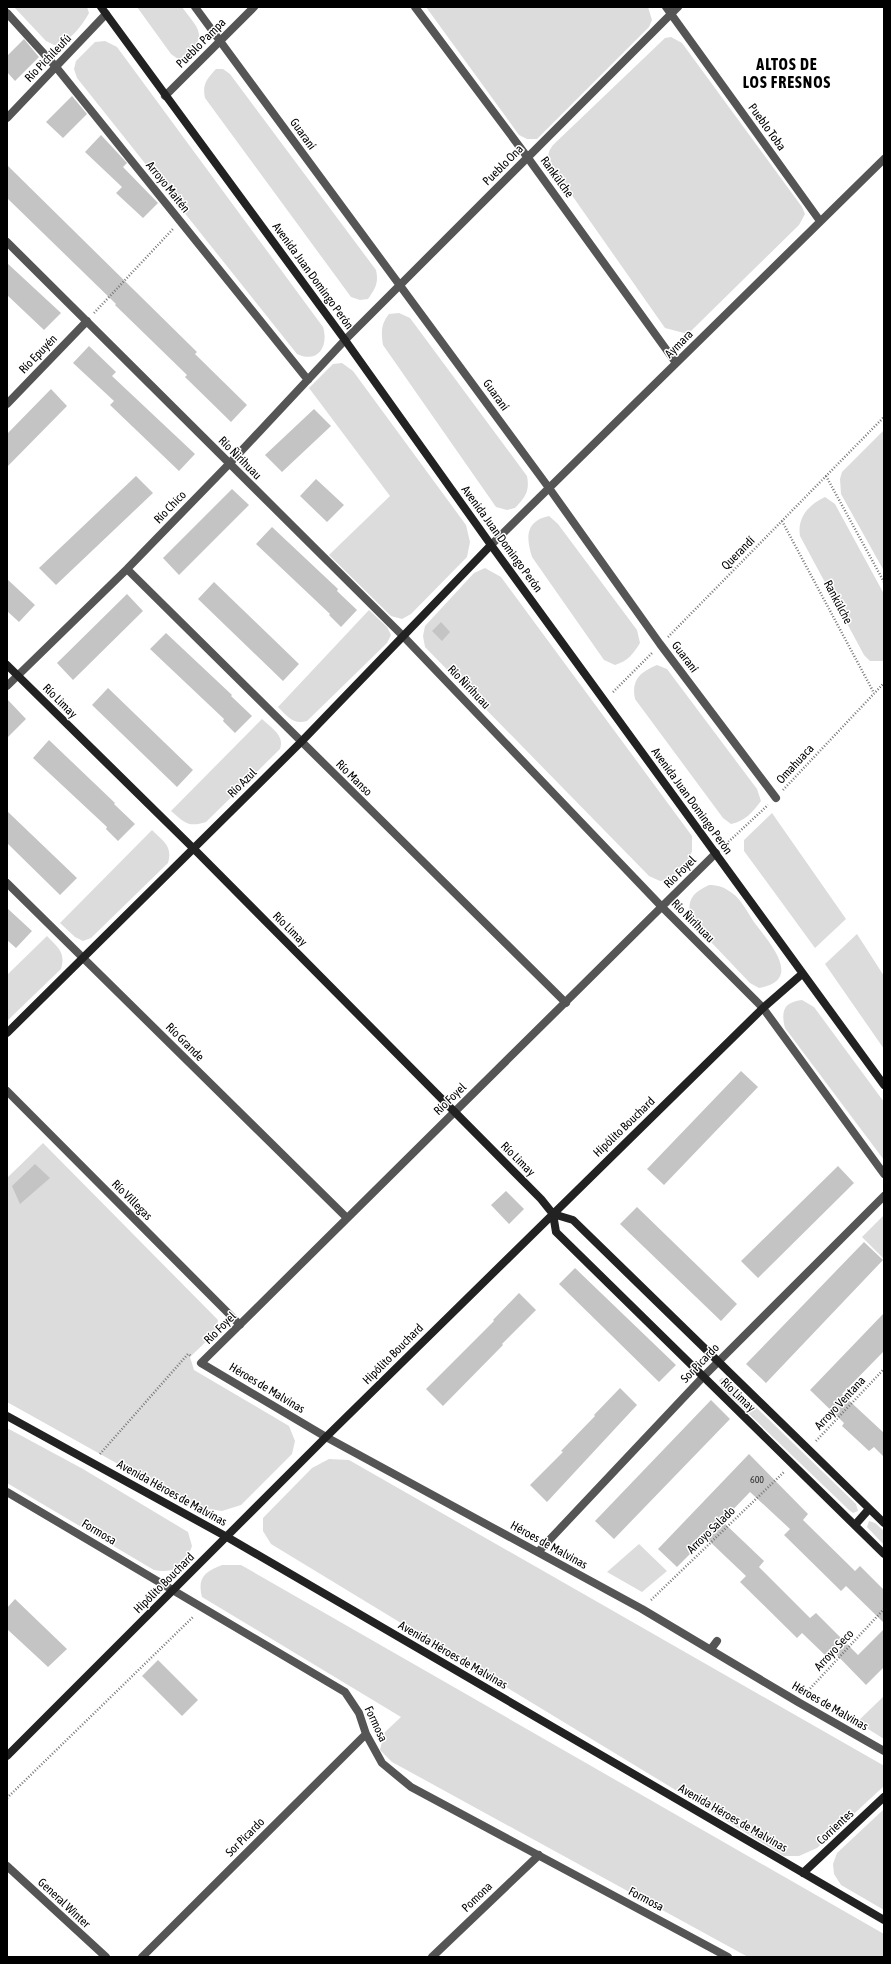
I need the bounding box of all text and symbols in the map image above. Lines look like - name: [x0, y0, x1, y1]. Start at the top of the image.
- street label: Pueblo Pampa: [173, 15, 229, 71]
- street label: Río Pichileufú: [22, 31, 74, 85]
- district label: ALTOS DE LOS FRESNOS: [743, 55, 831, 91]
- street label: Pueblo Toba: [745, 101, 789, 153]
- street label: Guaraní: [287, 116, 319, 153]
- street label: Pueblo Ona: [480, 142, 526, 188]
- street label: Rankülche: [537, 154, 577, 200]
- street label: Arroyo Maitén: [143, 159, 193, 215]
- street label: Avenida Juan Domingo Perón: [270, 220, 356, 332]
- street label: Aymara: [662, 327, 696, 361]
- street label: Río Epuyén: [16, 332, 60, 376]
- street label: Guaraní: [480, 377, 512, 414]
- street label: Río Ñirihuau: [216, 434, 265, 483]
- street label: Avenida Juan Domingo Perón: [459, 483, 545, 595]
- street label: Río Chico: [151, 487, 189, 526]
- street label: Querandí: [718, 533, 758, 573]
- street label: Rankülche: [821, 578, 855, 626]
- street label: Guaraní: [669, 639, 701, 675]
- street label: Río Ñirihuau: [445, 662, 493, 712]
- street label: Río Limay: [40, 681, 80, 721]
- street label: Omahuaca: [773, 742, 817, 786]
- street label: Avenida Juan Domingo Perón: [649, 745, 735, 857]
- street label: Río Manso: [333, 757, 375, 799]
- street label: Río Azul: [225, 765, 260, 800]
- street label: Río Foyel: [661, 852, 700, 891]
- street label: Río Ñirihuau: [669, 897, 718, 946]
- street label: Río Limay: [270, 909, 310, 949]
- street label: Río Grande: [163, 1020, 207, 1064]
- street label: Río Foyel: [431, 1080, 470, 1118]
- street label: Hipólito Bouchard: [590, 1094, 658, 1160]
- street label: Río Limay: [498, 1139, 538, 1179]
- street label: Río Villegas: [109, 1177, 155, 1223]
- street label: Río Foyel: [201, 1308, 240, 1347]
- street label: Hipólito Bouchard: [360, 1321, 426, 1387]
- street label: Sor Picardo: [678, 1340, 722, 1386]
- street label: Héroes de Malvinas: [227, 1360, 307, 1416]
- street label: Arroyo Ventana: [812, 1373, 868, 1433]
- street label: Río Limay: [718, 1375, 758, 1415]
- street label: Avenida Héroes de Malvinas: [115, 1457, 229, 1529]
- house number: 600: [750, 1474, 764, 1485]
- street label: Arroyo Salado: [684, 1503, 738, 1556]
- street label: Formosa: [79, 1516, 119, 1548]
- street label: Héroes de Malvinas: [508, 1518, 590, 1572]
- street label: Hipólito Bouchard: [131, 1550, 197, 1616]
- street label: Avenida Héroes de Malvinas: [396, 1618, 510, 1692]
- street label: Arroyo Seco: [811, 1626, 857, 1673]
- street label: Héroes de Malvinas: [789, 1679, 871, 1733]
- street label: Formosa: [362, 1704, 390, 1744]
- street label: Avenida Héroes de Malvinas: [676, 1781, 790, 1855]
- street label: Corrientes: [814, 1806, 856, 1848]
- street label: Sor Picardo: [223, 1814, 268, 1859]
- street label: General Winter: [35, 1875, 93, 1931]
- street label: Pomona: [459, 1879, 495, 1915]
- street label: Formosa: [626, 1884, 666, 1914]

